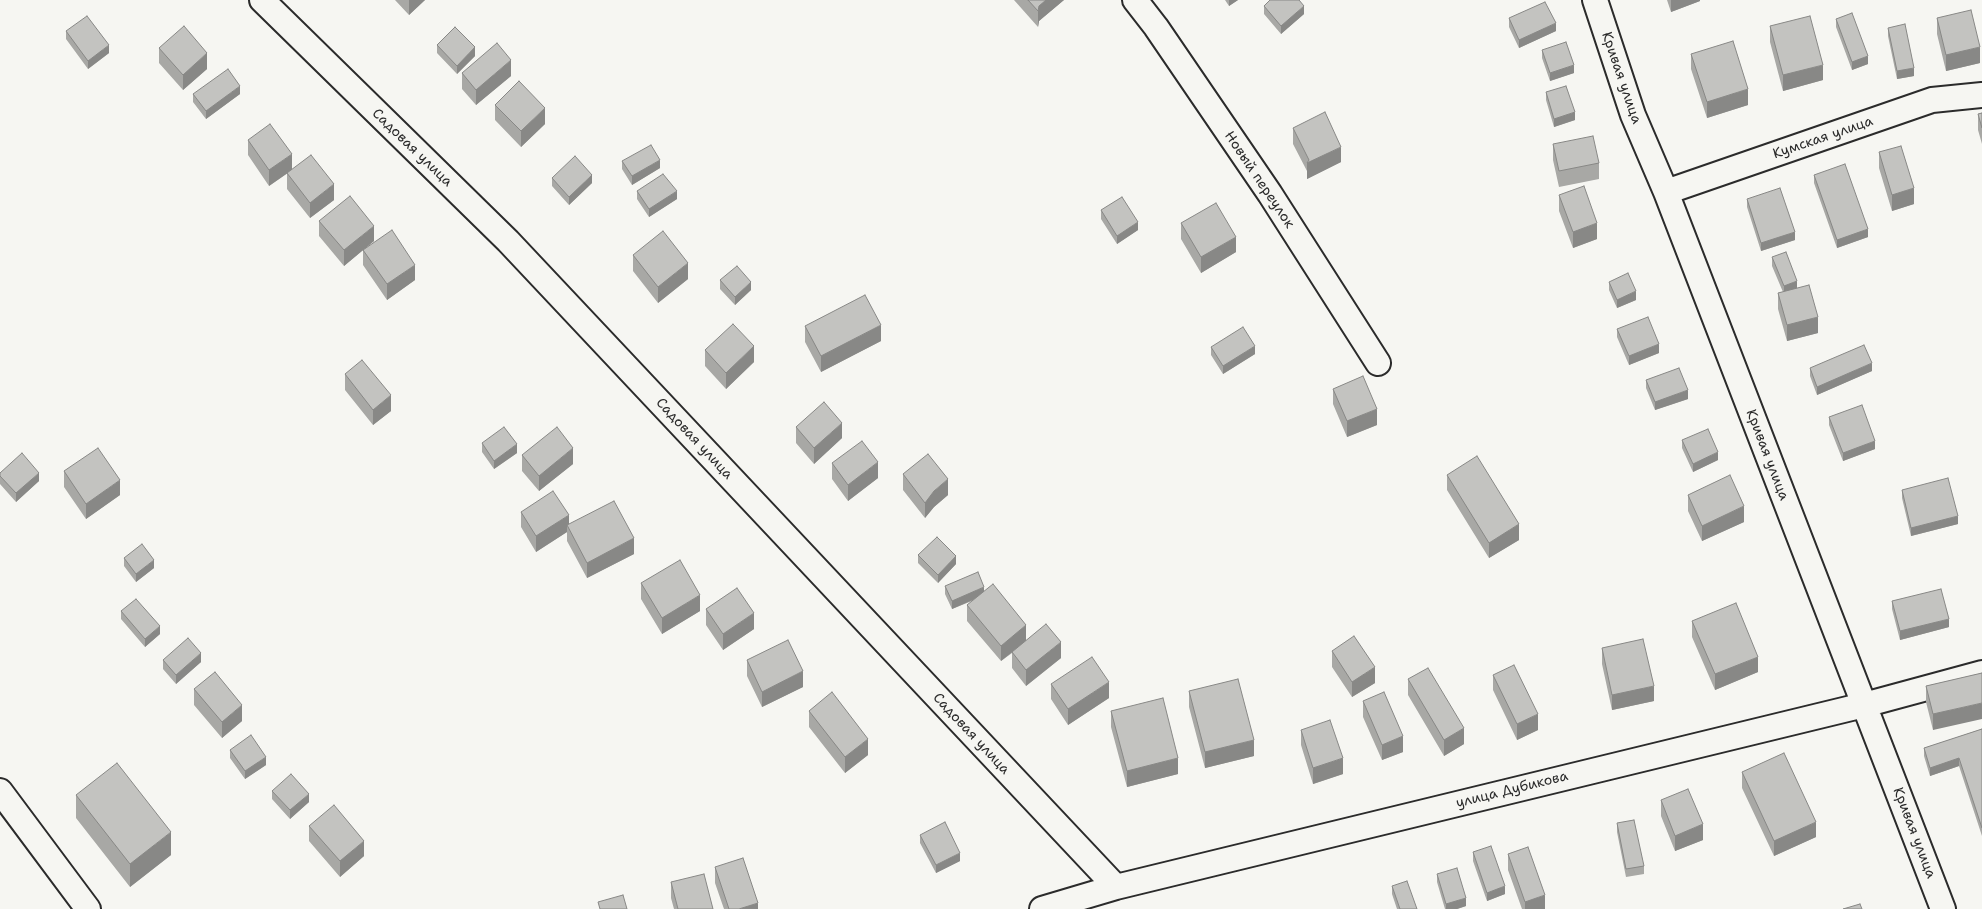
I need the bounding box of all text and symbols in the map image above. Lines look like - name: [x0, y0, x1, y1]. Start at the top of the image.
- street label: Кривая улица: [1597, 30, 1645, 126]
- street label: Садовая улица: [368, 105, 456, 191]
- street label: Кумская улица: [1771, 113, 1875, 163]
- street label: Новый переулок: [1220, 128, 1298, 232]
- street label: Садовая улица: [652, 395, 736, 483]
- street label: Кривая улица: [1742, 407, 1792, 503]
- street label: Садовая улица: [929, 690, 1013, 778]
- street label: улица Дубикова: [1454, 768, 1570, 812]
- street label: Кривая улица: [1889, 785, 1939, 881]

